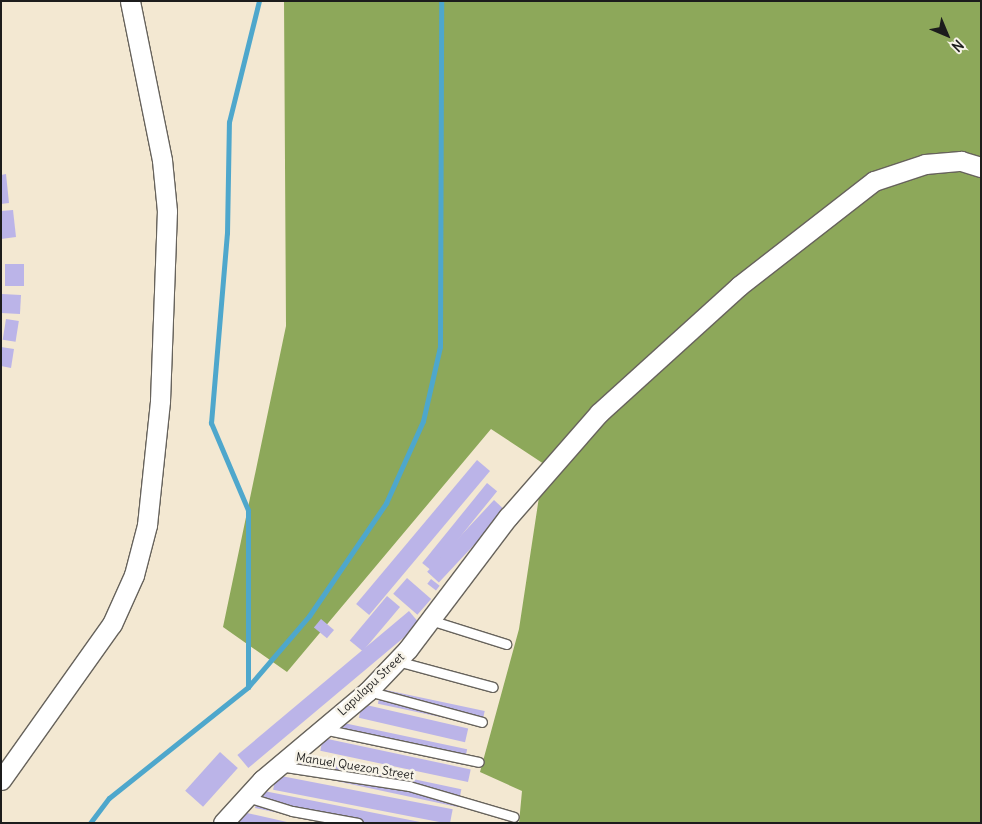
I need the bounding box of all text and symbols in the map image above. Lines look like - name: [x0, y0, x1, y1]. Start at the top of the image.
- north arrow: [922, 10, 972, 60]
- text: N: [948, 36, 967, 55]
- street label: Lapulapu Street: [335, 650, 407, 718]
- street label: Manuel Quezon Street: [295, 750, 415, 782]

